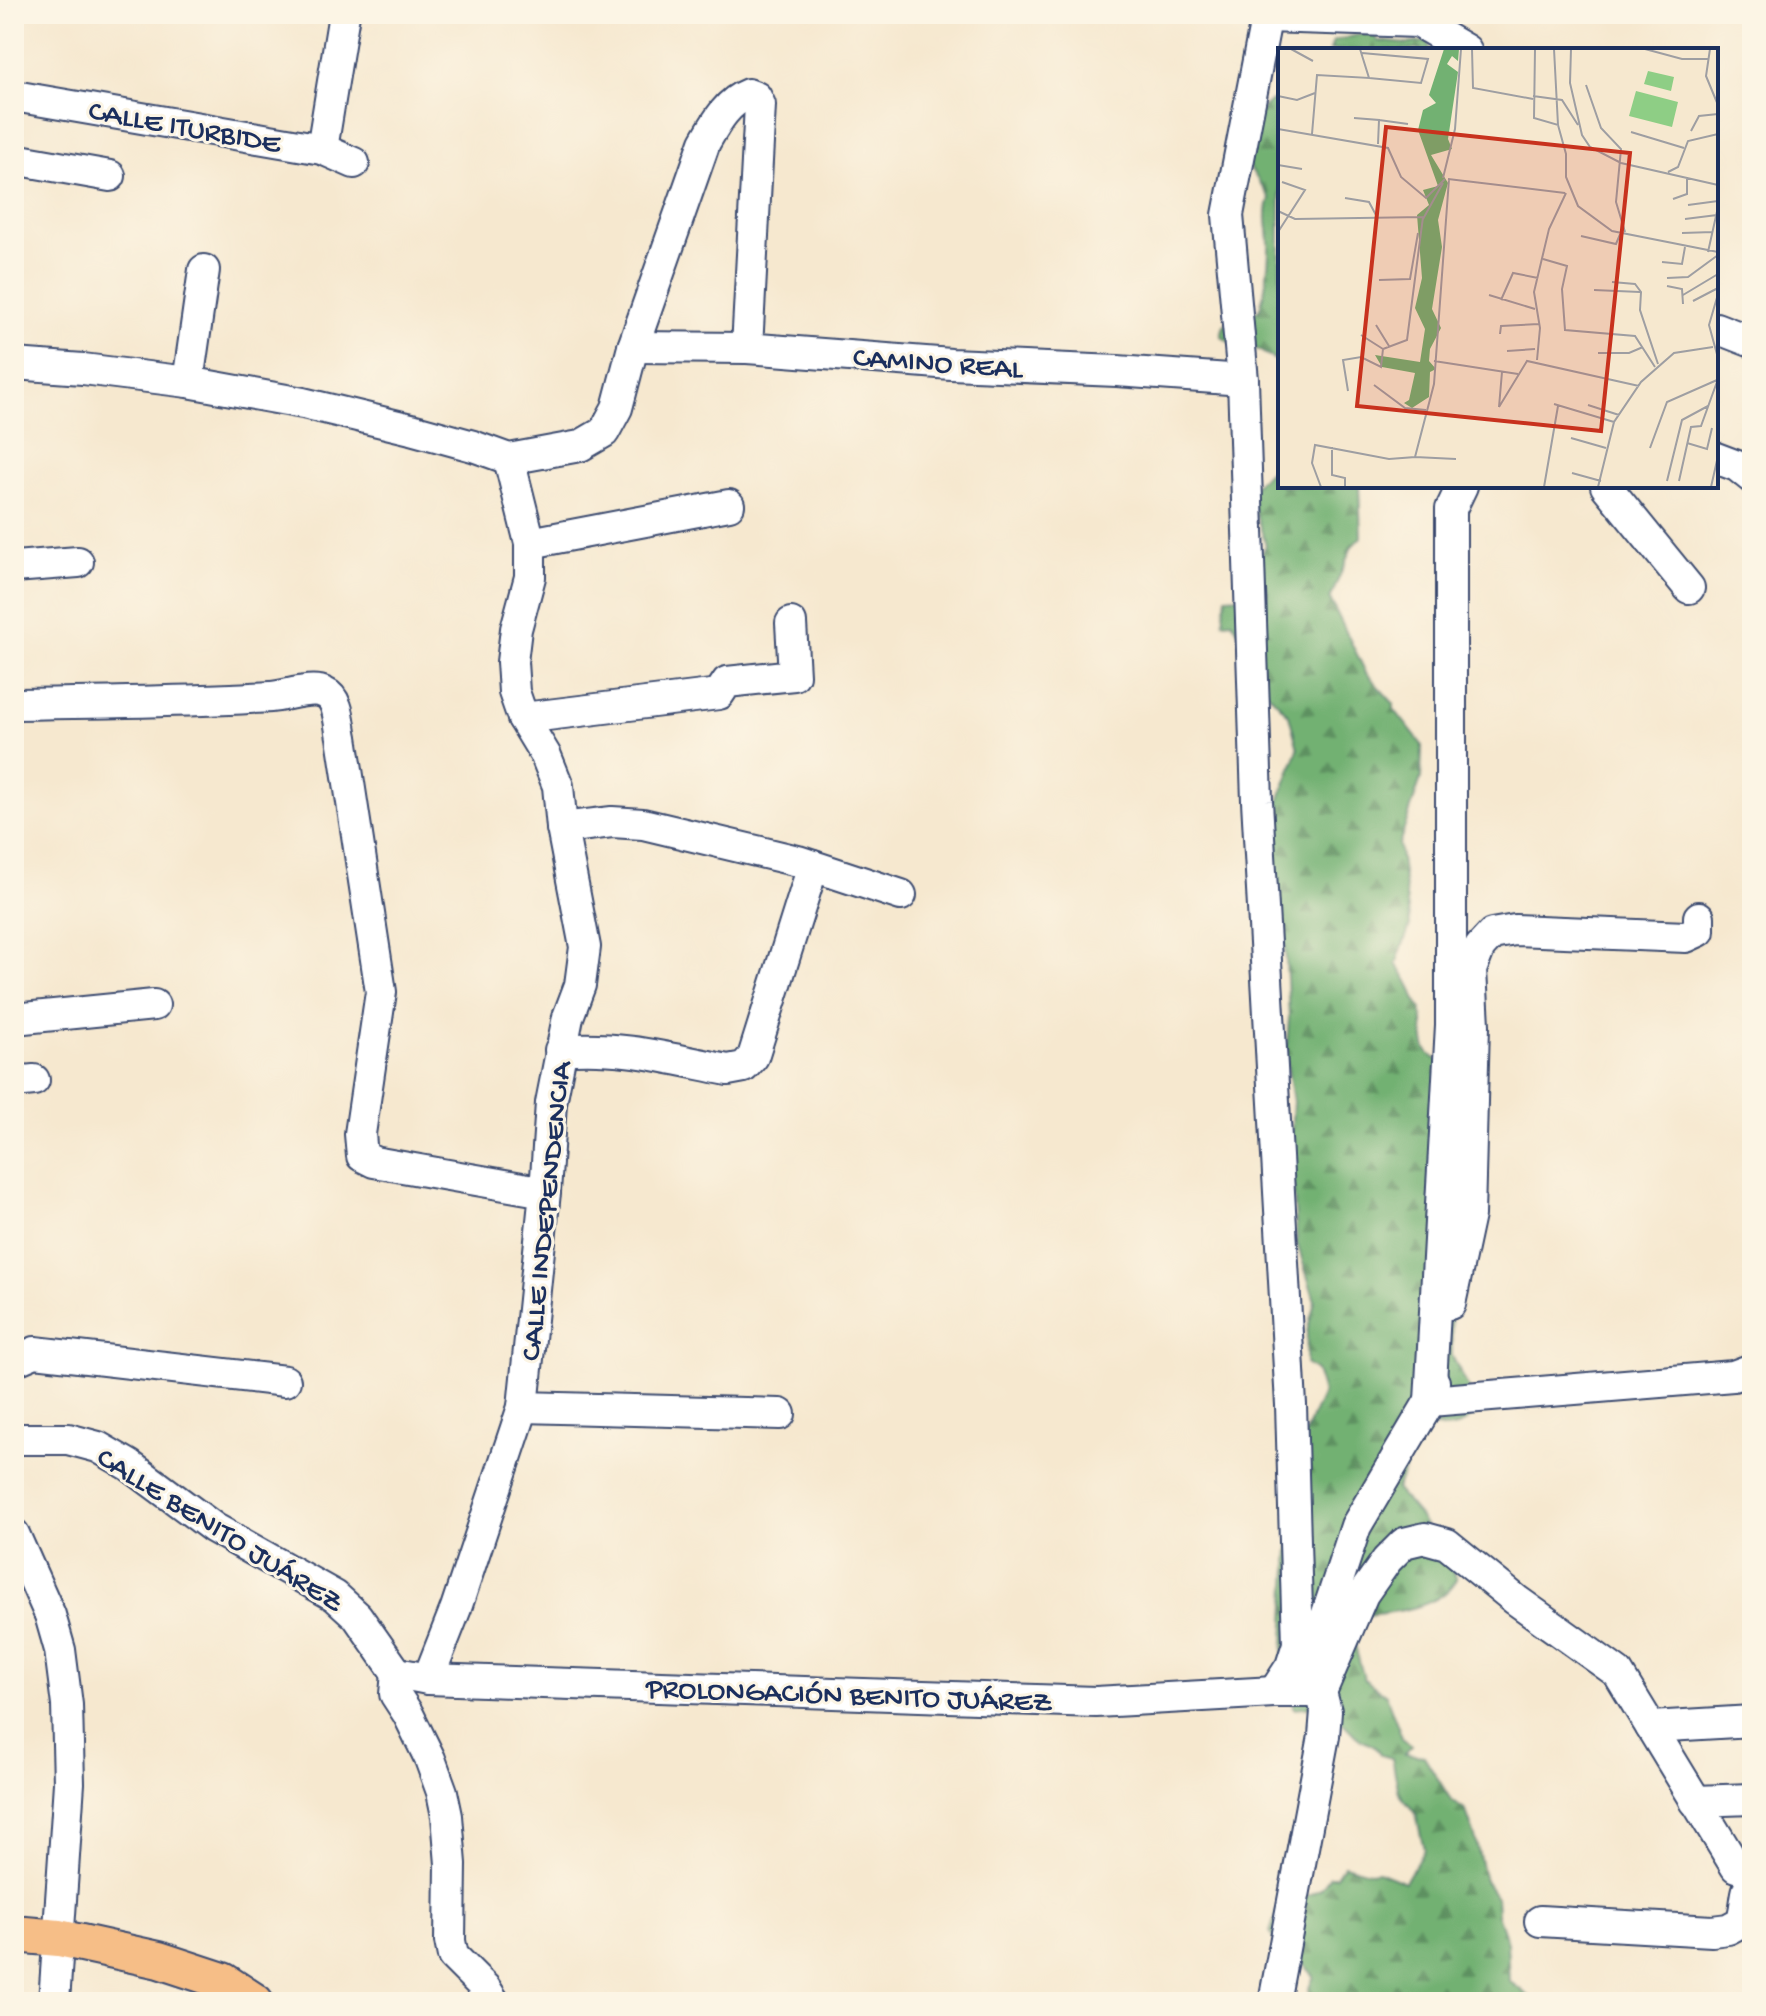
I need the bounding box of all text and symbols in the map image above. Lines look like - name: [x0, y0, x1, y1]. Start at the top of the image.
- inset map: [1278, 48, 1718, 488]
- street label: CALLE ITURBIDE: [86, 95, 284, 164]
- street label: CAMINO REAL: [852, 342, 1025, 389]
- street label: CALLE INDEPENDENCIA: [515, 1059, 582, 1363]
- street label: CALLE BENITO JUÁREZ: [89, 1441, 349, 1622]
- street label: PROLONGACIÓN BENITO JUÁREZ: [644, 1672, 1053, 1722]

